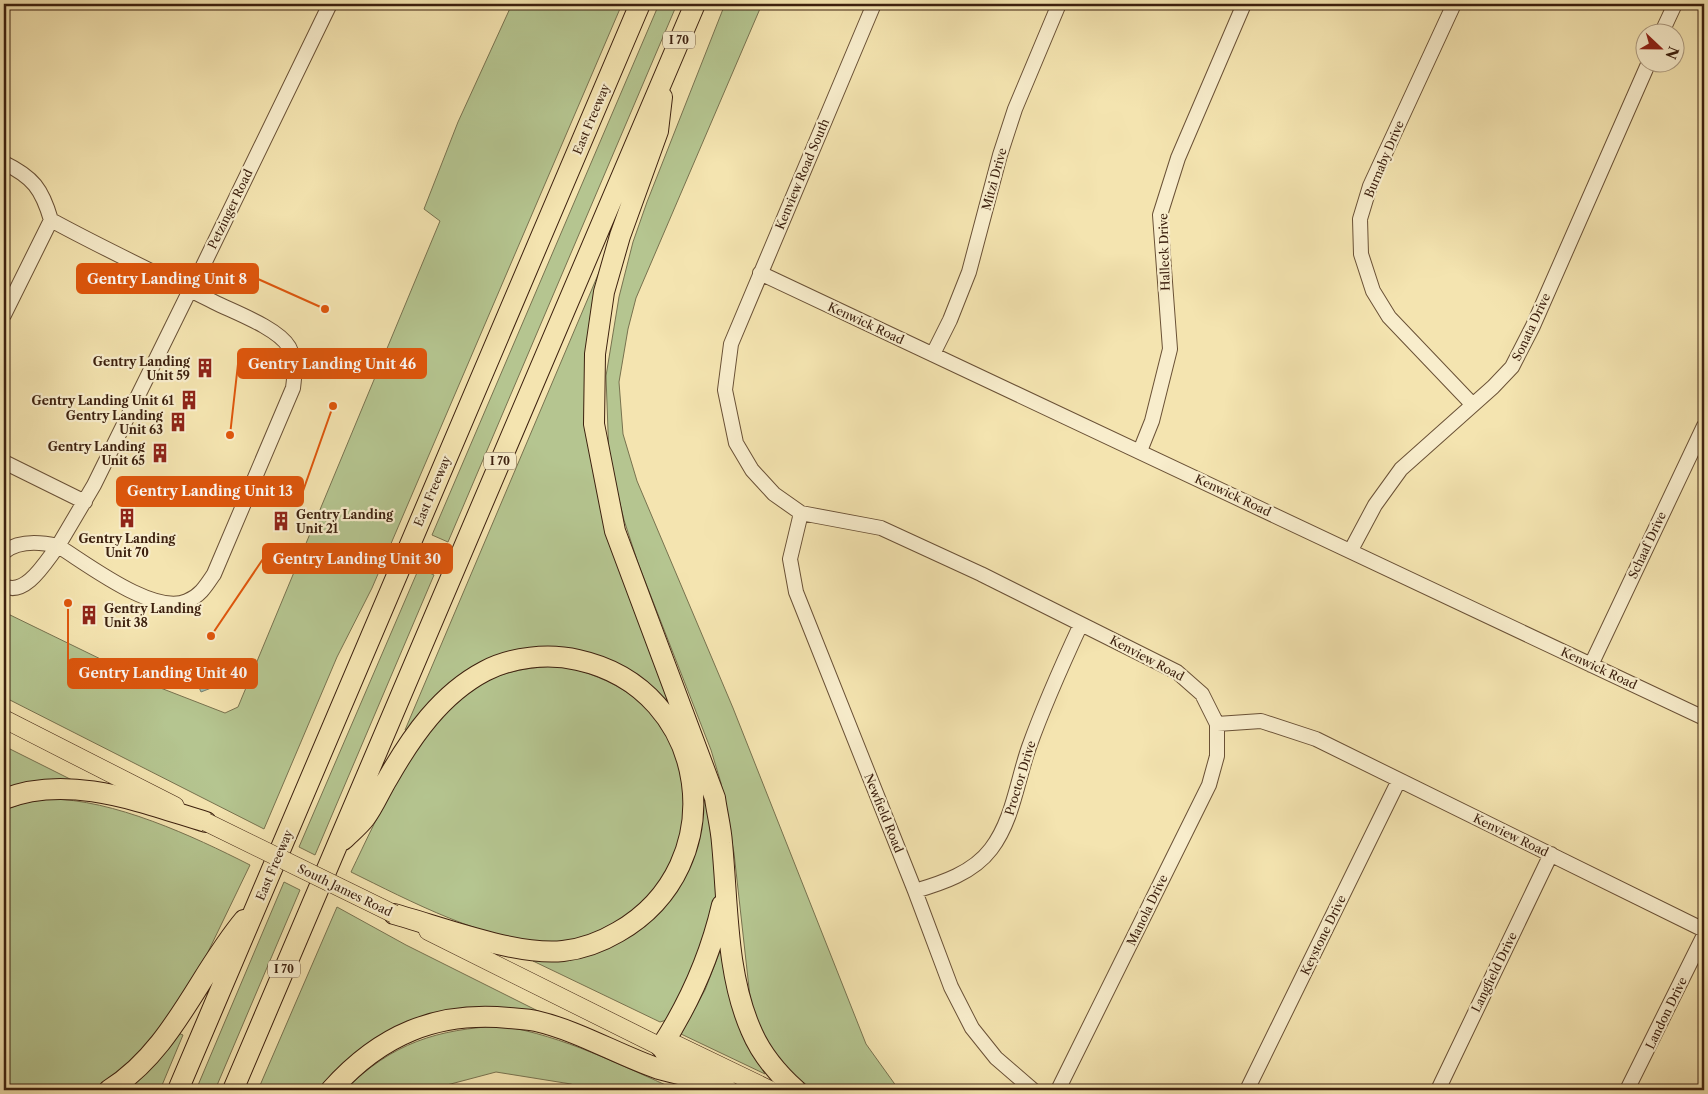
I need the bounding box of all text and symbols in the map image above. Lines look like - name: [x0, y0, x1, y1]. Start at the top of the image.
- north arrow: [1636, 22, 1686, 72]
- road number: I 70: [663, 32, 695, 48]
- text: N: [1661, 44, 1683, 62]
- street label: East Freeway: [569, 81, 613, 157]
- street label: Kenview Road South: [772, 116, 832, 232]
- street label: Burnaby Drive: [1361, 118, 1407, 200]
- street label: Mitzi Drive: [978, 146, 1010, 212]
- street label: Petzinger Road: [204, 166, 256, 251]
- street label: Halleck Drive: [1155, 213, 1173, 291]
- callout: Gentry Landing Unit 8: [77, 264, 258, 293]
- text: Gentry Landing Unit 8: [87, 270, 247, 288]
- street label: Sonata Drive: [1509, 290, 1553, 363]
- street label: Kenwick Road: [825, 299, 907, 347]
- callout: Gentry Landing Unit 46: [238, 349, 426, 378]
- place label: Gentry Landing Unit 59: [93, 354, 191, 383]
- text: Gentry Landing Unit 46: [248, 355, 416, 373]
- building icon: Gentry Landing Unit 59: [194, 357, 216, 379]
- building icon: Gentry Landing Unit 61: [178, 389, 200, 411]
- place label: Gentry Landing Unit 61: [31, 393, 175, 408]
- place label: Gentry Landing Unit 63: [66, 408, 164, 437]
- building icon: Gentry Landing Unit 63: [167, 411, 189, 433]
- place label: Gentry Landing Unit 65: [48, 439, 146, 468]
- building icon: Gentry Landing Unit 65: [149, 442, 171, 464]
- road number: I 70: [484, 452, 516, 470]
- street label: East Freeway: [410, 453, 454, 529]
- street label: Kenwick Road: [1192, 471, 1274, 519]
- callout: Gentry Landing Unit 13: [117, 477, 303, 506]
- text: Gentry Landing Unit 13: [127, 482, 293, 500]
- building icon: Gentry Landing Unit 70: [116, 507, 138, 529]
- place label: Gentry Landing Unit 21: [296, 507, 394, 536]
- street label: Schaaf Drive: [1625, 509, 1669, 581]
- building icon: Gentry Landing Unit 21: [270, 510, 292, 532]
- place label: Gentry Landing Unit 70: [78, 531, 177, 560]
- callout: Gentry Landing Unit 30: [263, 544, 452, 573]
- text: Gentry Landing Unit 30: [273, 550, 441, 568]
- place label: Gentry Landing Unit 38: [104, 601, 202, 630]
- building icon: Gentry Landing Unit 38: [78, 604, 100, 626]
- street label: Kenview Road: [1107, 632, 1187, 684]
- street label: Kenwick Road: [1558, 644, 1640, 692]
- callout: Gentry Landing Unit 40: [68, 659, 257, 688]
- text: Gentry Landing Unit 40: [79, 664, 247, 682]
- street label: Proctor Drive: [1002, 739, 1039, 817]
- street label: Newfield Road: [861, 771, 907, 855]
- street label: Kenview Road: [1471, 810, 1552, 860]
- street label: East Freeway: [252, 827, 296, 903]
- street label: South James Road: [295, 861, 395, 920]
- street label: Manola Drive: [1123, 872, 1171, 948]
- street label: Keystone Drive: [1297, 892, 1349, 978]
- street label: Langfield Drive: [1468, 929, 1520, 1015]
- road number: I 70: [268, 961, 300, 978]
- street label: Landon Drive: [1642, 974, 1690, 1051]

